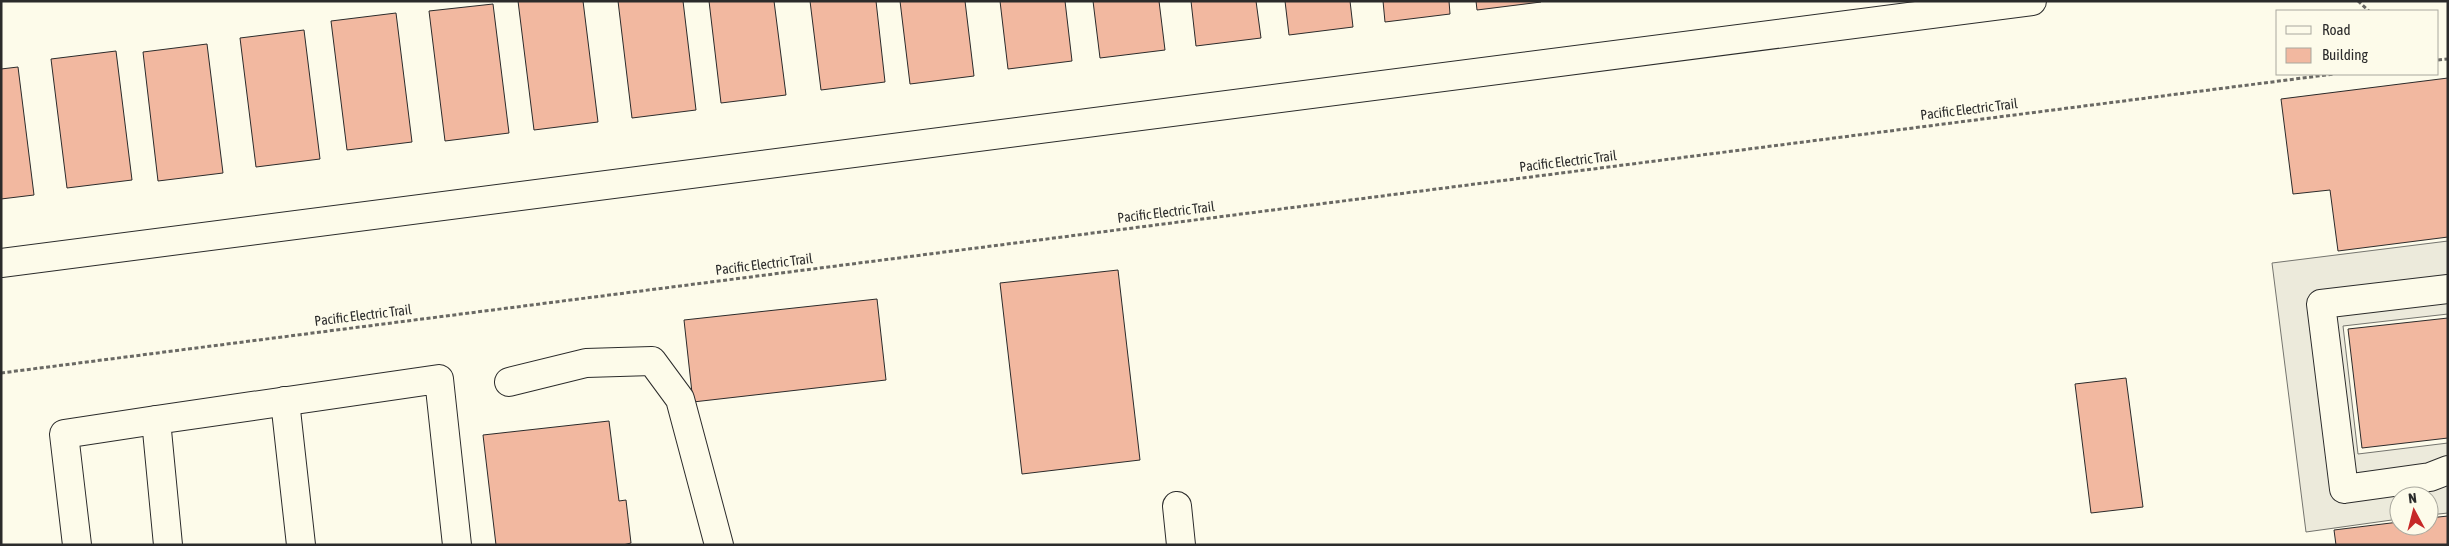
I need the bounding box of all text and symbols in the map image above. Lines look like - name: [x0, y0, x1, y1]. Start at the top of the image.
- legend: [2276, 10, 2439, 75]
- text: Road: [2322, 21, 2351, 38]
- text: Building: [2322, 46, 2368, 63]
- street label: Pacific Electric Trail: [1920, 95, 2019, 123]
- street label: Pacific Electric Trail: [1519, 147, 1618, 175]
- street label: Pacific Electric Trail: [1117, 198, 1216, 226]
- street label: Pacific Electric Trail: [715, 250, 814, 278]
- street label: Pacific Electric Trail: [314, 301, 413, 329]
- north arrow: [2389, 486, 2439, 536]
- text: N: [2407, 490, 2417, 507]

